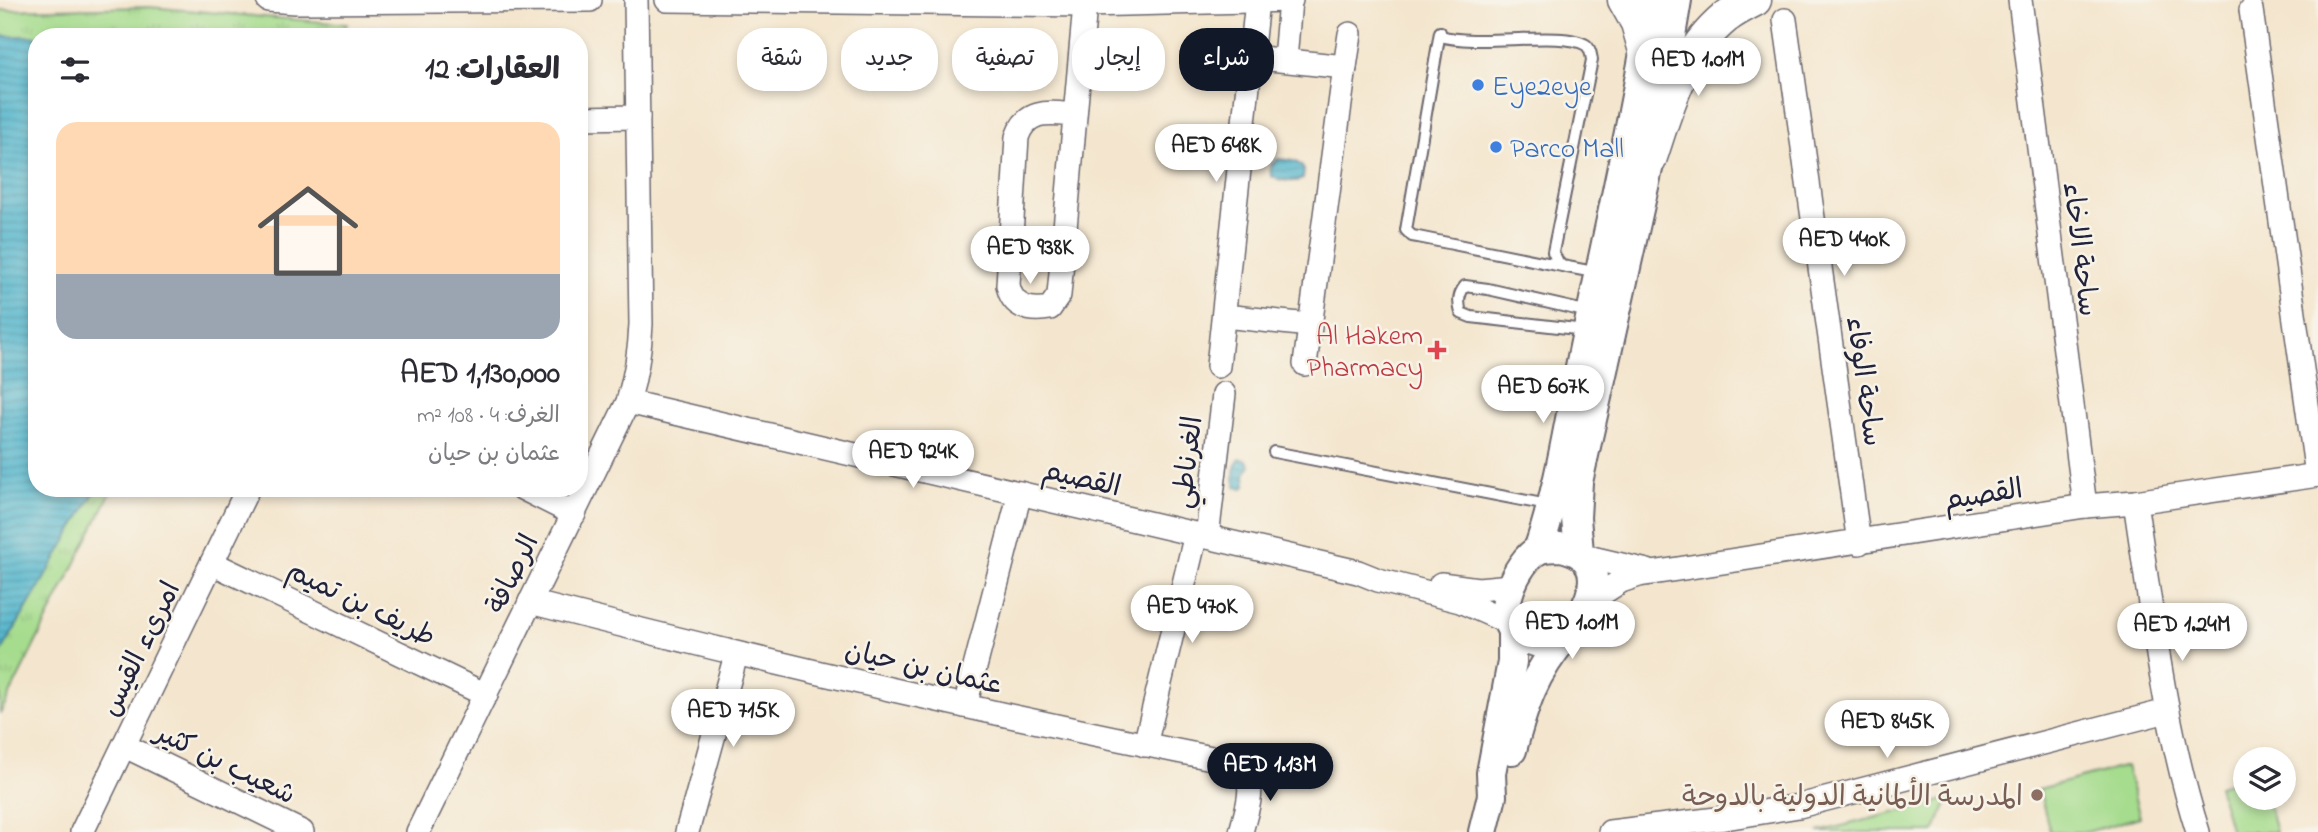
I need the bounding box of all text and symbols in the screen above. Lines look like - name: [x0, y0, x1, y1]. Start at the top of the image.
- chip: شقة: [737, 28, 827, 91]
- chip: جديد: [841, 28, 938, 91]
- chip: تصفية: [952, 28, 1058, 91]
- chip: إيجار: [1072, 28, 1165, 91]
- chip: شراء: [1179, 28, 1274, 91]
- pin: AED 1.01M: [1618, 38, 1778, 98]
- text: AED 1.01M: [1651, 44, 1745, 77]
- text: العقارات: 12: [425, 49, 560, 93]
- icon: filters: [56, 51, 94, 89]
- place label: Eye2eye: [1492, 68, 1592, 109]
- marker: Eye2eye: [1470, 77, 1486, 93]
- pin: AED 648K: [1144, 124, 1288, 184]
- text: AED 648K: [1171, 130, 1261, 163]
- place label: Parco Mall: [1510, 130, 1624, 171]
- marker: Parco Mall: [1488, 139, 1504, 155]
- icon: home: [245, 168, 371, 294]
- street label: ساحة الاخاء: [2050, 180, 2107, 319]
- pin: AED 440K: [1772, 218, 1916, 278]
- text: AED 440K: [1799, 224, 1889, 257]
- pin: AED 938K: [958, 226, 1102, 286]
- text: AED 938K: [987, 232, 1073, 265]
- street label: ساحة الوفاء: [1833, 314, 1892, 449]
- place label: Al Hakem Pharmacy: [1307, 317, 1423, 390]
- marker: Al Hakem Pharmacy: [1429, 342, 1445, 358]
- text: AED 1,130,000: [400, 353, 560, 397]
- pin: AED 607K: [1471, 366, 1615, 425]
- text: AED 607K: [1497, 371, 1589, 404]
- text: الغرف: 4 · 108 m²: [417, 400, 560, 433]
- street label: الغرناطي: [1163, 414, 1216, 511]
- pin: AED 924K: [841, 430, 985, 490]
- text: AED 924K: [868, 436, 958, 469]
- text: عثمان بن حيان: [428, 438, 560, 471]
- street label: القصيم: [1038, 451, 1125, 509]
- street label: القصيم: [1941, 470, 2026, 523]
- street label: الرصافة: [477, 528, 551, 621]
- street label: طريف بن تميم: [279, 551, 442, 659]
- street label: امرىء القيس: [92, 575, 193, 724]
- pin: AED 470K: [1120, 586, 1264, 645]
- text: AED 470K: [1147, 591, 1237, 624]
- pin: AED 1.01M: [1492, 602, 1652, 661]
- pin: AED 1.24M: [2102, 604, 2262, 663]
- text: AED 1.01M: [1525, 607, 1619, 640]
- text: AED 1.24M: [2133, 609, 2231, 642]
- street label: عثمان بن حيان: [840, 631, 1006, 707]
- pin: AED 715K: [661, 690, 805, 749]
- text: AED 715K: [687, 695, 779, 728]
- pin: AED 845K: [1815, 700, 1959, 760]
- text: AED 845K: [1840, 706, 1934, 739]
- street label: شعيب بن كثير: [145, 712, 302, 817]
- pin: AED 1.13M: [1190, 744, 1350, 803]
- map controls: [2233, 747, 2296, 810]
- button: layers: [2233, 747, 2296, 810]
- text: AED 1.13M: [1223, 749, 1317, 782]
- place label: المدرسة الألمانية الدولية بالدوحة: [1682, 777, 2023, 819]
- marker: المدرسة الألمانية الدولية بالدوحة: [2029, 787, 2045, 803]

